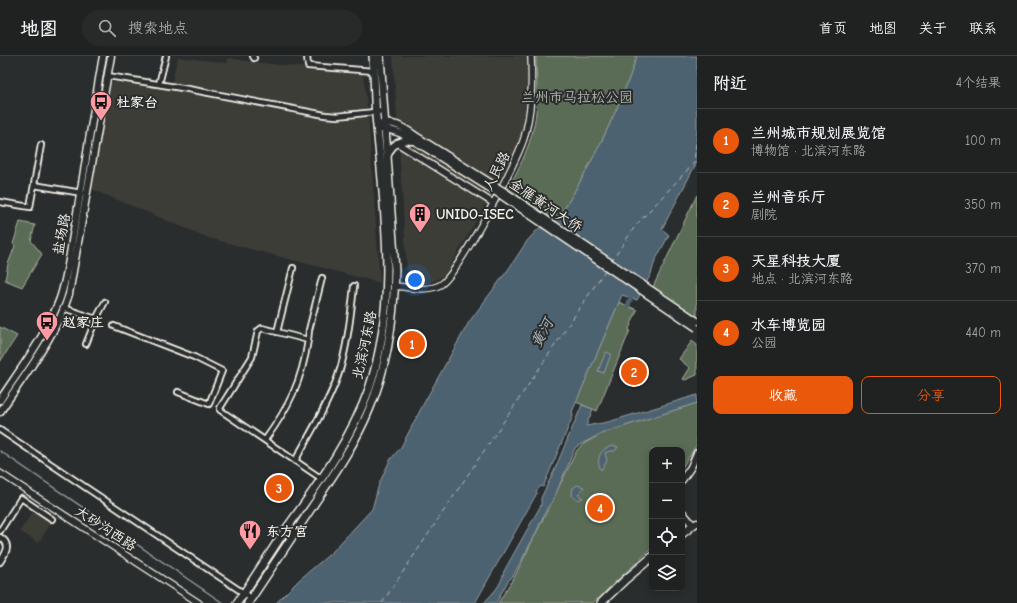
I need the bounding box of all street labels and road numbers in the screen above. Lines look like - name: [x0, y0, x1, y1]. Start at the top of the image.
- street label: 人民路: [479, 149, 514, 194]
- street label: 金雁黄河大侨: [506, 175, 585, 236]
- street label: 盐场路: [49, 212, 74, 256]
- street label: 北滨河东路: [349, 309, 380, 381]
- street label: 大砂沟西路: [72, 502, 140, 555]

